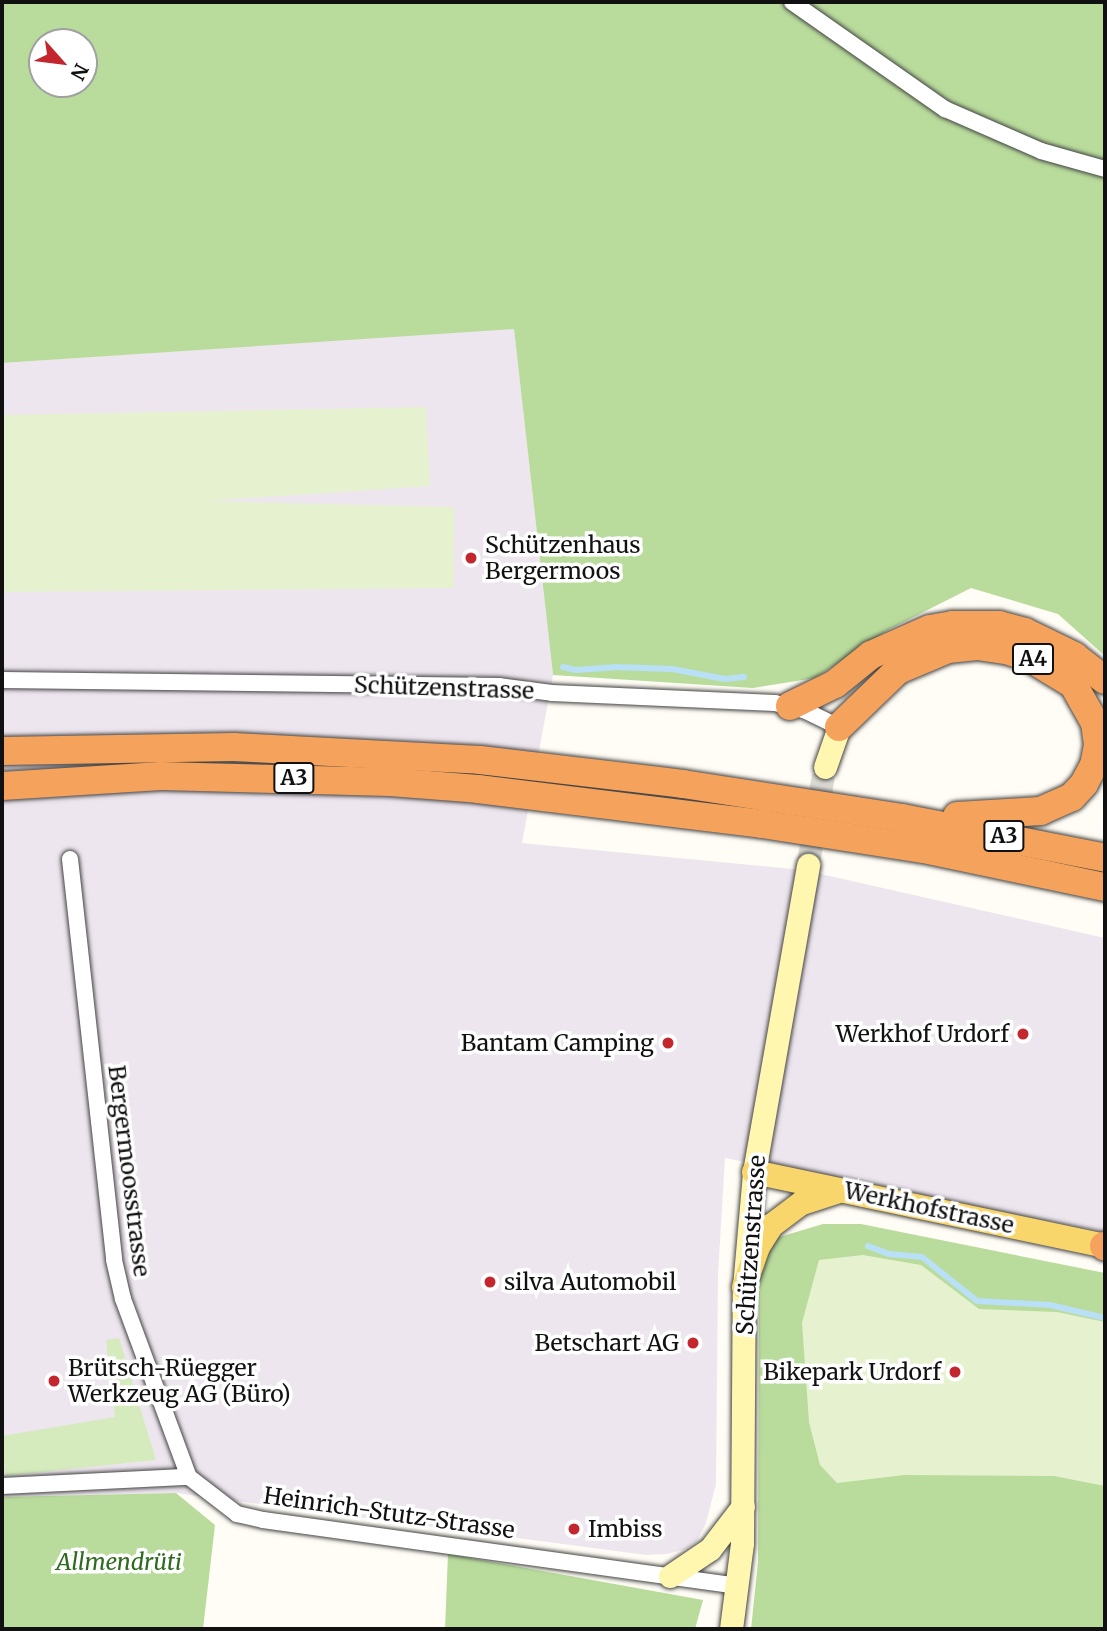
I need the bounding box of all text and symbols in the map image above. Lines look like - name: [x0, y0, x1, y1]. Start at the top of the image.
- north arrow: [28, 28, 98, 98]
- text: N: [66, 60, 94, 84]
- place label: Schützenhaus Bergermoos: [485, 531, 641, 585]
- marker: Schützenhaus Bergermoos: [463, 550, 479, 566]
- road number: A4: [1012, 642, 1054, 676]
- street label: Schützenstrasse: [353, 671, 535, 705]
- road number: A3: [273, 760, 315, 796]
- road number: A3: [983, 818, 1025, 854]
- place label: Werkhof Urdorf: [836, 1020, 1009, 1048]
- marker: Werkhof Urdorf: [1015, 1026, 1031, 1042]
- place label: Bantam Camping: [461, 1029, 654, 1057]
- marker: Bantam Camping: [660, 1035, 676, 1051]
- street label: Bergermoosstrasse: [102, 1064, 156, 1278]
- street label: Schützenstrasse: [731, 1154, 771, 1336]
- street label: Werkhofstrasse: [842, 1177, 1016, 1239]
- place label: silva Automobil: [504, 1268, 676, 1296]
- marker: silva Automobil: [482, 1274, 498, 1290]
- place label: Betschart AG: [534, 1329, 679, 1357]
- marker: Betschart AG: [685, 1335, 701, 1351]
- place label: Brütsch-Rüegger Werkzeug AG (Büro): [68, 1354, 291, 1408]
- place label: Bikepark Urdorf: [763, 1358, 941, 1386]
- marker: Bikepark Urdorf: [947, 1364, 963, 1380]
- marker: Brütsch-Rüegger Werkzeug AG (Büro): [46, 1373, 62, 1389]
- street label: Heinrich-Stutz-Strasse: [262, 1482, 516, 1544]
- place label: Imbiss: [588, 1515, 662, 1543]
- marker: Imbiss: [566, 1521, 582, 1537]
- park label: Allmendrüti: [56, 1548, 182, 1576]

